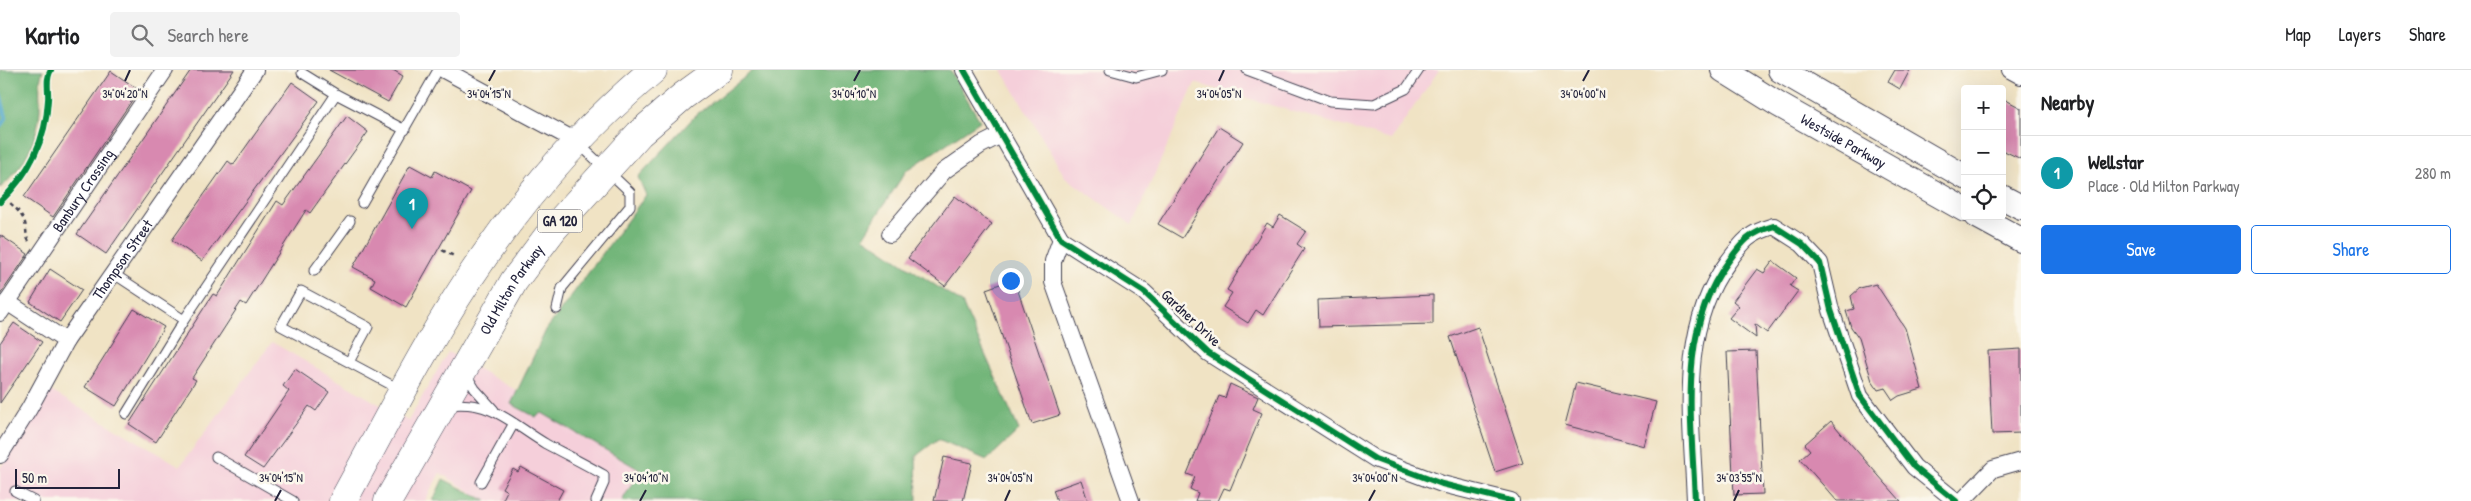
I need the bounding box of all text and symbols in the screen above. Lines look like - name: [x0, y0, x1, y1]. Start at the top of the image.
- search box: [110, 12, 460, 57]
- text: Kartio: [25, 19, 80, 51]
- icon: search: [128, 21, 156, 49]
- text: Search here: [168, 22, 249, 48]
- text: Map: [2285, 22, 2311, 47]
- text: Layers: [2339, 22, 2381, 47]
- text: Share: [2409, 22, 2446, 47]
- text: 34°04'20"N: [102, 85, 148, 102]
- text: 34°04'15"N: [467, 85, 511, 102]
- text: 34°04'10"N: [832, 85, 876, 102]
- text: 34°04'05"N: [1197, 85, 1241, 102]
- text: 34°04'00"N: [1560, 85, 1606, 102]
- map controls: [1961, 85, 2006, 220]
- button: +: [1961, 85, 2006, 130]
- text: Nearby: [2041, 88, 2094, 117]
- street label: Westside Parkway: [1797, 108, 1890, 173]
- button: −: [1961, 130, 2006, 175]
- street label: Banbury Crossing: [47, 144, 119, 236]
- text: Wellstar: [2088, 149, 2144, 175]
- text: 1: [2054, 162, 2060, 184]
- text: 280 m: [2415, 162, 2451, 184]
- button: locate: [1961, 175, 2006, 220]
- text: Place · Old Milton Parkway: [2088, 175, 2240, 197]
- pin: 1: [396, 188, 428, 229]
- road number: GA 120: [538, 210, 582, 232]
- street label: Thompson Street: [87, 214, 158, 304]
- button: Save: [2041, 225, 2241, 274]
- button: Share: [2251, 225, 2451, 274]
- street label: Old Milton Parkway: [474, 240, 548, 338]
- your location: [998, 268, 1024, 294]
- street label: Gardner Drive: [1157, 284, 1226, 351]
- scale bar: [15, 466, 120, 489]
- text: 50 m: [22, 468, 47, 487]
- text: 34°04'15"N: [259, 469, 303, 486]
- text: 34°04'10"N: [624, 469, 668, 486]
- text: 34°04'05"N: [988, 469, 1032, 486]
- text: 34°04'00"N: [1352, 469, 1398, 486]
- text: 34°03'55"N: [1716, 469, 1762, 486]

